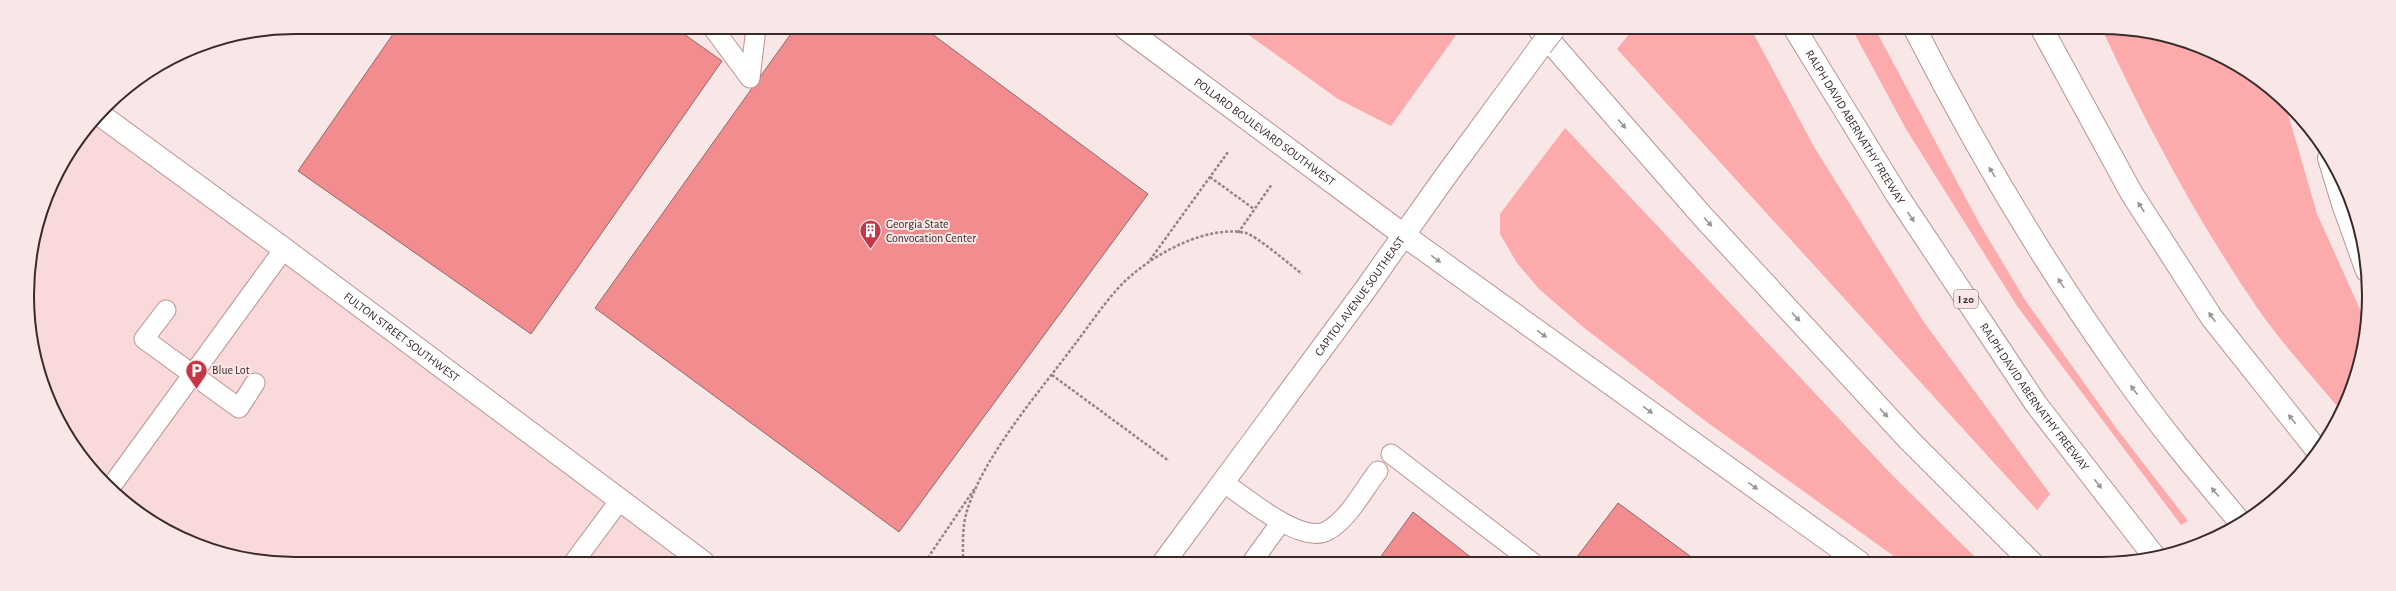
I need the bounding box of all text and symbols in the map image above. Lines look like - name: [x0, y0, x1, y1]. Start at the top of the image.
- street label: RALPH DAVID ABERNATHY FREEWAY: [1803, 48, 1908, 207]
- street label: POLLARD BOULEVARD SOUTHWEST: [1192, 76, 1337, 188]
- one-way arrow: [1617, 119, 1626, 129]
- one-way arrow: [1989, 166, 1996, 178]
- one-way arrow: [2137, 202, 2145, 212]
- one-way arrow: [1907, 212, 1915, 222]
- one-way arrow: [1703, 217, 1712, 226]
- building icon: Georgia State Convocation Center: [858, 218, 884, 251]
- place label: Georgia State Convocation Center: [886, 218, 976, 244]
- street label: CAPITOL AVENUE SOUTHEAST: [1312, 234, 1407, 358]
- one-way arrow: [1431, 255, 1442, 263]
- one-way arrow: [2057, 277, 2064, 288]
- street label: FULTON STREET SOUTHWEST: [342, 290, 462, 384]
- road number: I 20: [1954, 290, 1978, 308]
- one-way arrow: [2208, 311, 2216, 322]
- one-way arrow: [1791, 312, 1801, 322]
- street label: RALPH DAVID ABERNATHY FREEWAY: [1978, 321, 2092, 473]
- one-way arrow: [1537, 330, 1547, 338]
- parking icon: Blue Lot: [184, 357, 210, 390]
- place label: Blue Lot: [212, 364, 250, 376]
- one-way arrow: [2130, 384, 2139, 395]
- one-way arrow: [1642, 406, 1653, 414]
- one-way arrow: [1879, 408, 1889, 418]
- one-way arrow: [2287, 413, 2296, 424]
- one-way arrow: [2094, 478, 2102, 489]
- one-way arrow: [1748, 482, 1759, 490]
- one-way arrow: [2210, 486, 2219, 497]

